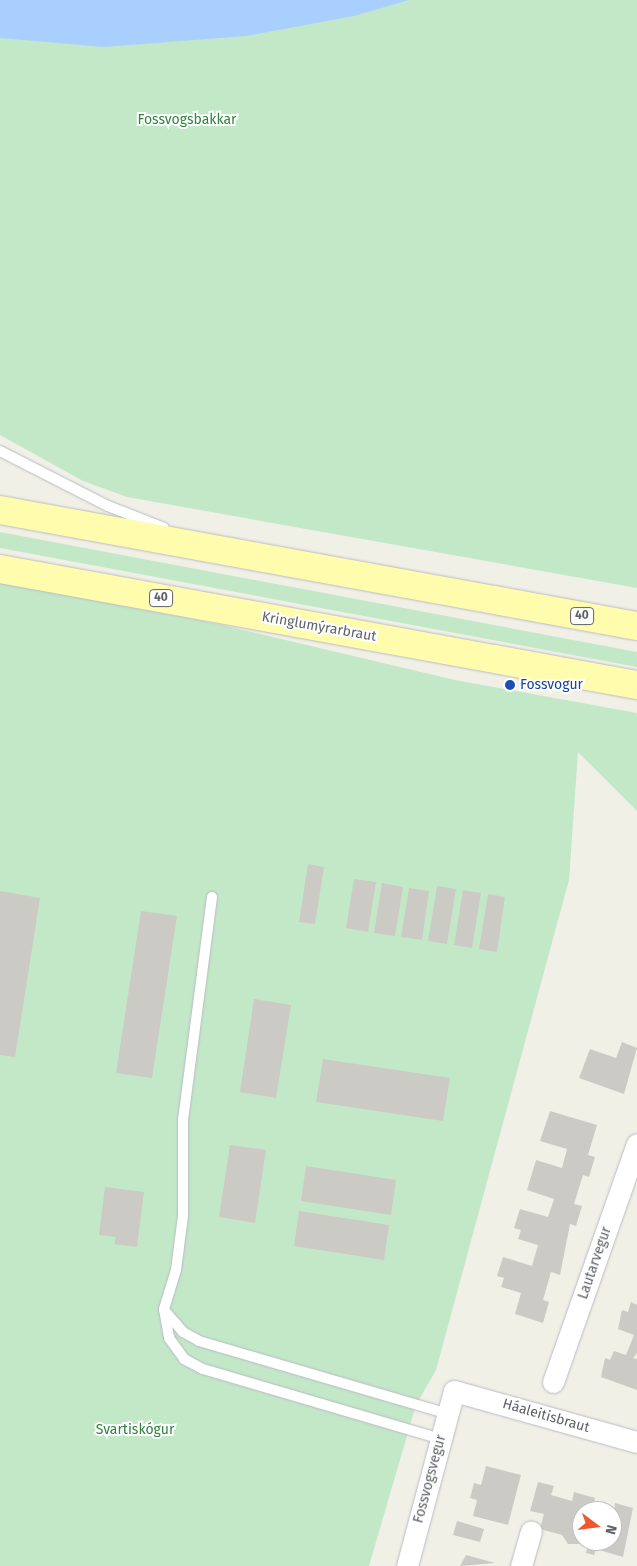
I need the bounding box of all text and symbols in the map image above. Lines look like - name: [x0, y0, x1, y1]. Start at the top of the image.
- park label: Fossvogsbakkar: [138, 112, 236, 128]
- road number: 40: [148, 588, 174, 608]
- road number: 40: [570, 606, 594, 626]
- street label: Kringlumýrarbraut: [260, 609, 378, 645]
- place label: Fossvogur: [520, 677, 583, 693]
- marker: Fossvogur: [504, 679, 516, 691]
- street label: Lautarvegur: [575, 1224, 615, 1302]
- street label: Háaleitisbraut: [501, 1396, 591, 1436]
- park label: Svartiskógur: [96, 1422, 174, 1438]
- street label: Fossvogsvegur: [410, 1433, 450, 1525]
- north arrow: [572, 1501, 622, 1551]
- text: N: [602, 1523, 620, 1536]

